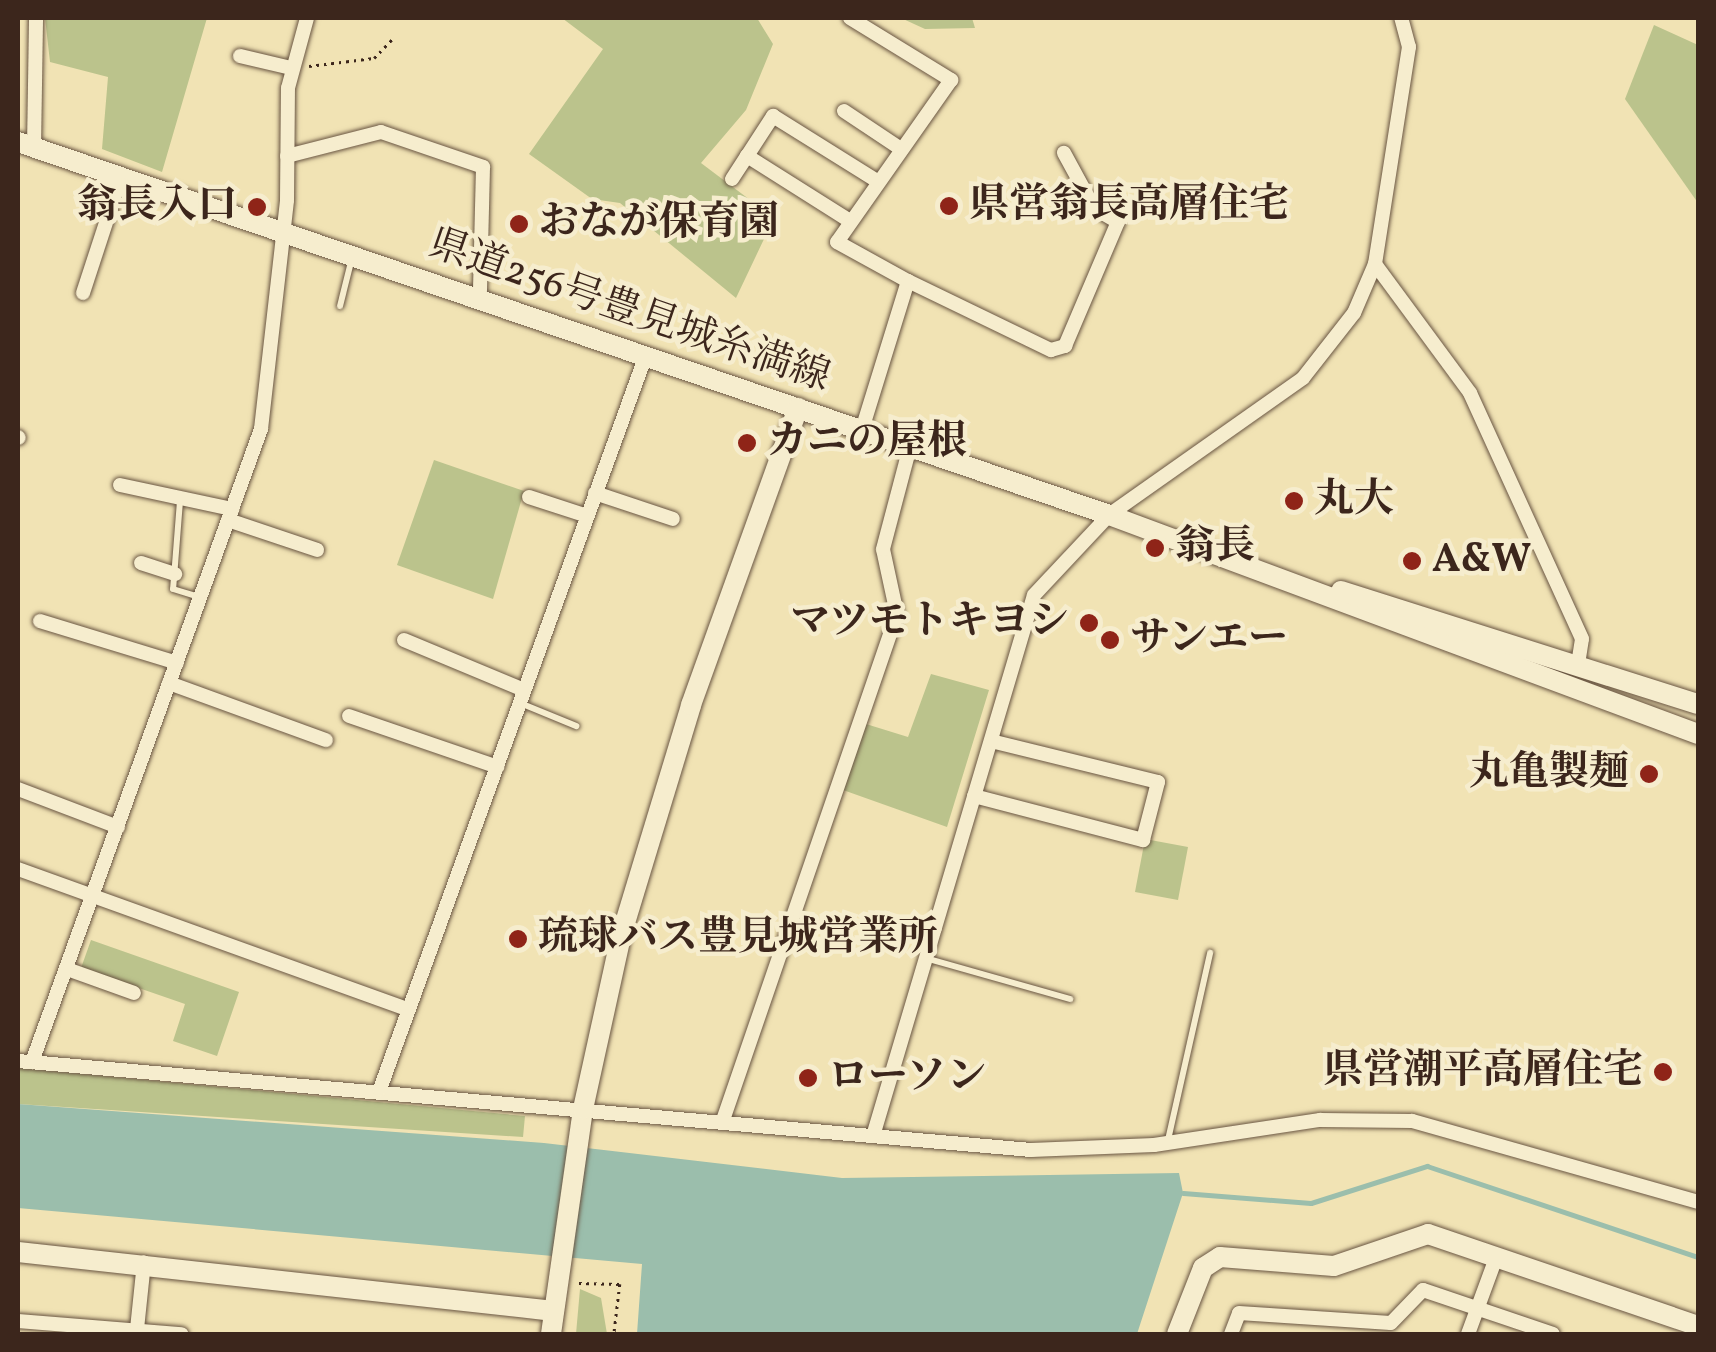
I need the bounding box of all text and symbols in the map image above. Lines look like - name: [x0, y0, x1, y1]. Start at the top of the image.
- place label: 県営翁長高層住宅: [969, 182, 1289, 230]
- place label: 翁長入口: [77, 183, 237, 231]
- marker: 県営翁長高層住宅: [938, 195, 960, 217]
- marker: 翁長入口: [246, 196, 268, 218]
- place label: おなが保育園: [539, 200, 779, 248]
- marker: おなが保育園: [508, 213, 530, 235]
- street label: 県道256号豊見城糸満線: [422, 221, 836, 403]
- place label: カニの屋根: [767, 419, 967, 467]
- marker: カニの屋根: [736, 432, 758, 454]
- place label: 丸大: [1314, 477, 1394, 525]
- marker: 丸大: [1283, 490, 1305, 512]
- place label: 翁長: [1175, 524, 1255, 572]
- marker: 翁長: [1144, 537, 1166, 559]
- place label: A&W: [1432, 537, 1531, 585]
- marker: A&W: [1401, 550, 1423, 572]
- place label: マツモトキヨシ: [789, 599, 1069, 647]
- marker: マツモトキヨシ: [1078, 612, 1100, 634]
- place label: サンエー: [1130, 616, 1290, 664]
- marker: サンエー: [1099, 629, 1121, 651]
- place label: 丸亀製麺: [1469, 750, 1629, 798]
- marker: 丸亀製麺: [1638, 763, 1660, 785]
- place label: 琉球バス豊見城営業所: [538, 915, 938, 963]
- marker: 琉球バス豊見城営業所: [507, 928, 529, 950]
- place label: 県営潮平高層住宅: [1323, 1048, 1643, 1096]
- place label: ローソン: [828, 1054, 988, 1102]
- marker: 県営潮平高層住宅: [1652, 1061, 1674, 1083]
- marker: ローソン: [797, 1067, 819, 1089]

